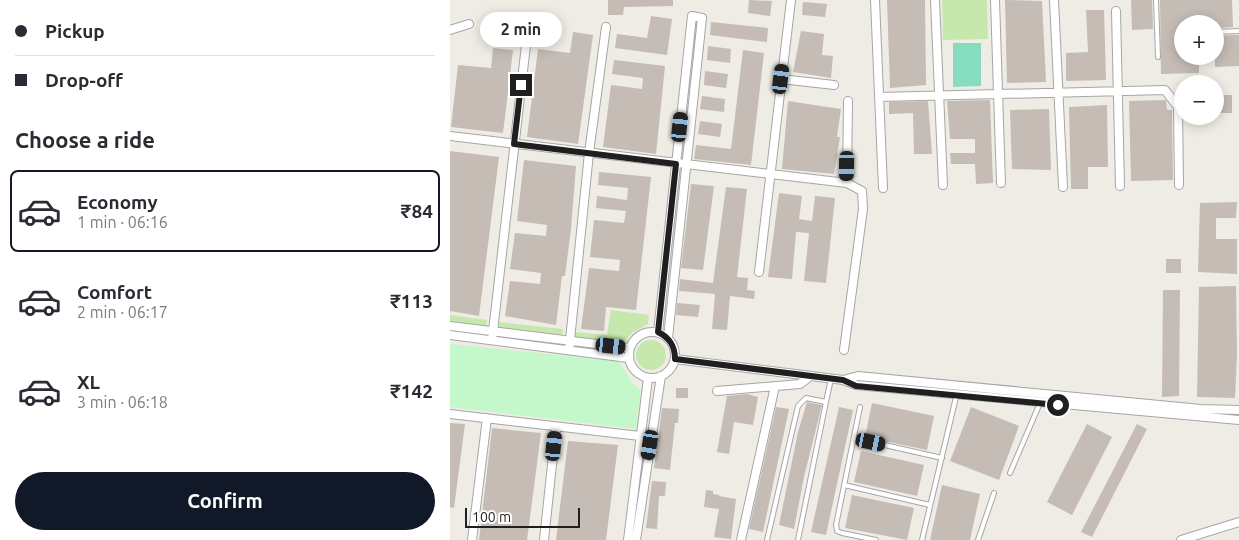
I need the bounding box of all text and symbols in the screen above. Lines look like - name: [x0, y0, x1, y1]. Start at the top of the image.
- callout: 2 min: [480, 12, 562, 48]
- map controls: [1174, 15, 1224, 125]
- button: +: [1174, 15, 1224, 65]
- text: Pickup: [45, 20, 105, 42]
- text: 2 min: [501, 20, 541, 38]
- car: [771, 63, 790, 95]
- text: Drop-off: [45, 69, 123, 91]
- route end: [510, 74, 532, 96]
- button: −: [1174, 75, 1224, 125]
- car: [670, 111, 689, 143]
- text: Choose a ride: [15, 127, 155, 152]
- car: [839, 151, 854, 181]
- icon: car: [17, 189, 62, 234]
- text: Economy: [77, 191, 158, 213]
- text: ₹84: [401, 200, 433, 222]
- text: 1 min · 06:16: [77, 213, 168, 231]
- icon: car: [17, 279, 62, 324]
- text: Comfort: [77, 281, 152, 303]
- text: ₹113: [390, 290, 433, 312]
- text: 2 min · 06:17: [77, 303, 168, 321]
- car: [595, 337, 626, 355]
- icon: car: [17, 369, 62, 414]
- text: XL: [77, 371, 100, 393]
- text: ₹142: [390, 380, 433, 402]
- text: 3 min · 06:18: [77, 393, 168, 411]
- route start: [1047, 394, 1069, 416]
- car: [640, 429, 659, 461]
- car: [544, 430, 563, 462]
- car: [854, 432, 887, 452]
- button: Confirm: [15, 472, 435, 530]
- scale bar: [465, 505, 580, 528]
- text: 100 m: [472, 509, 511, 525]

